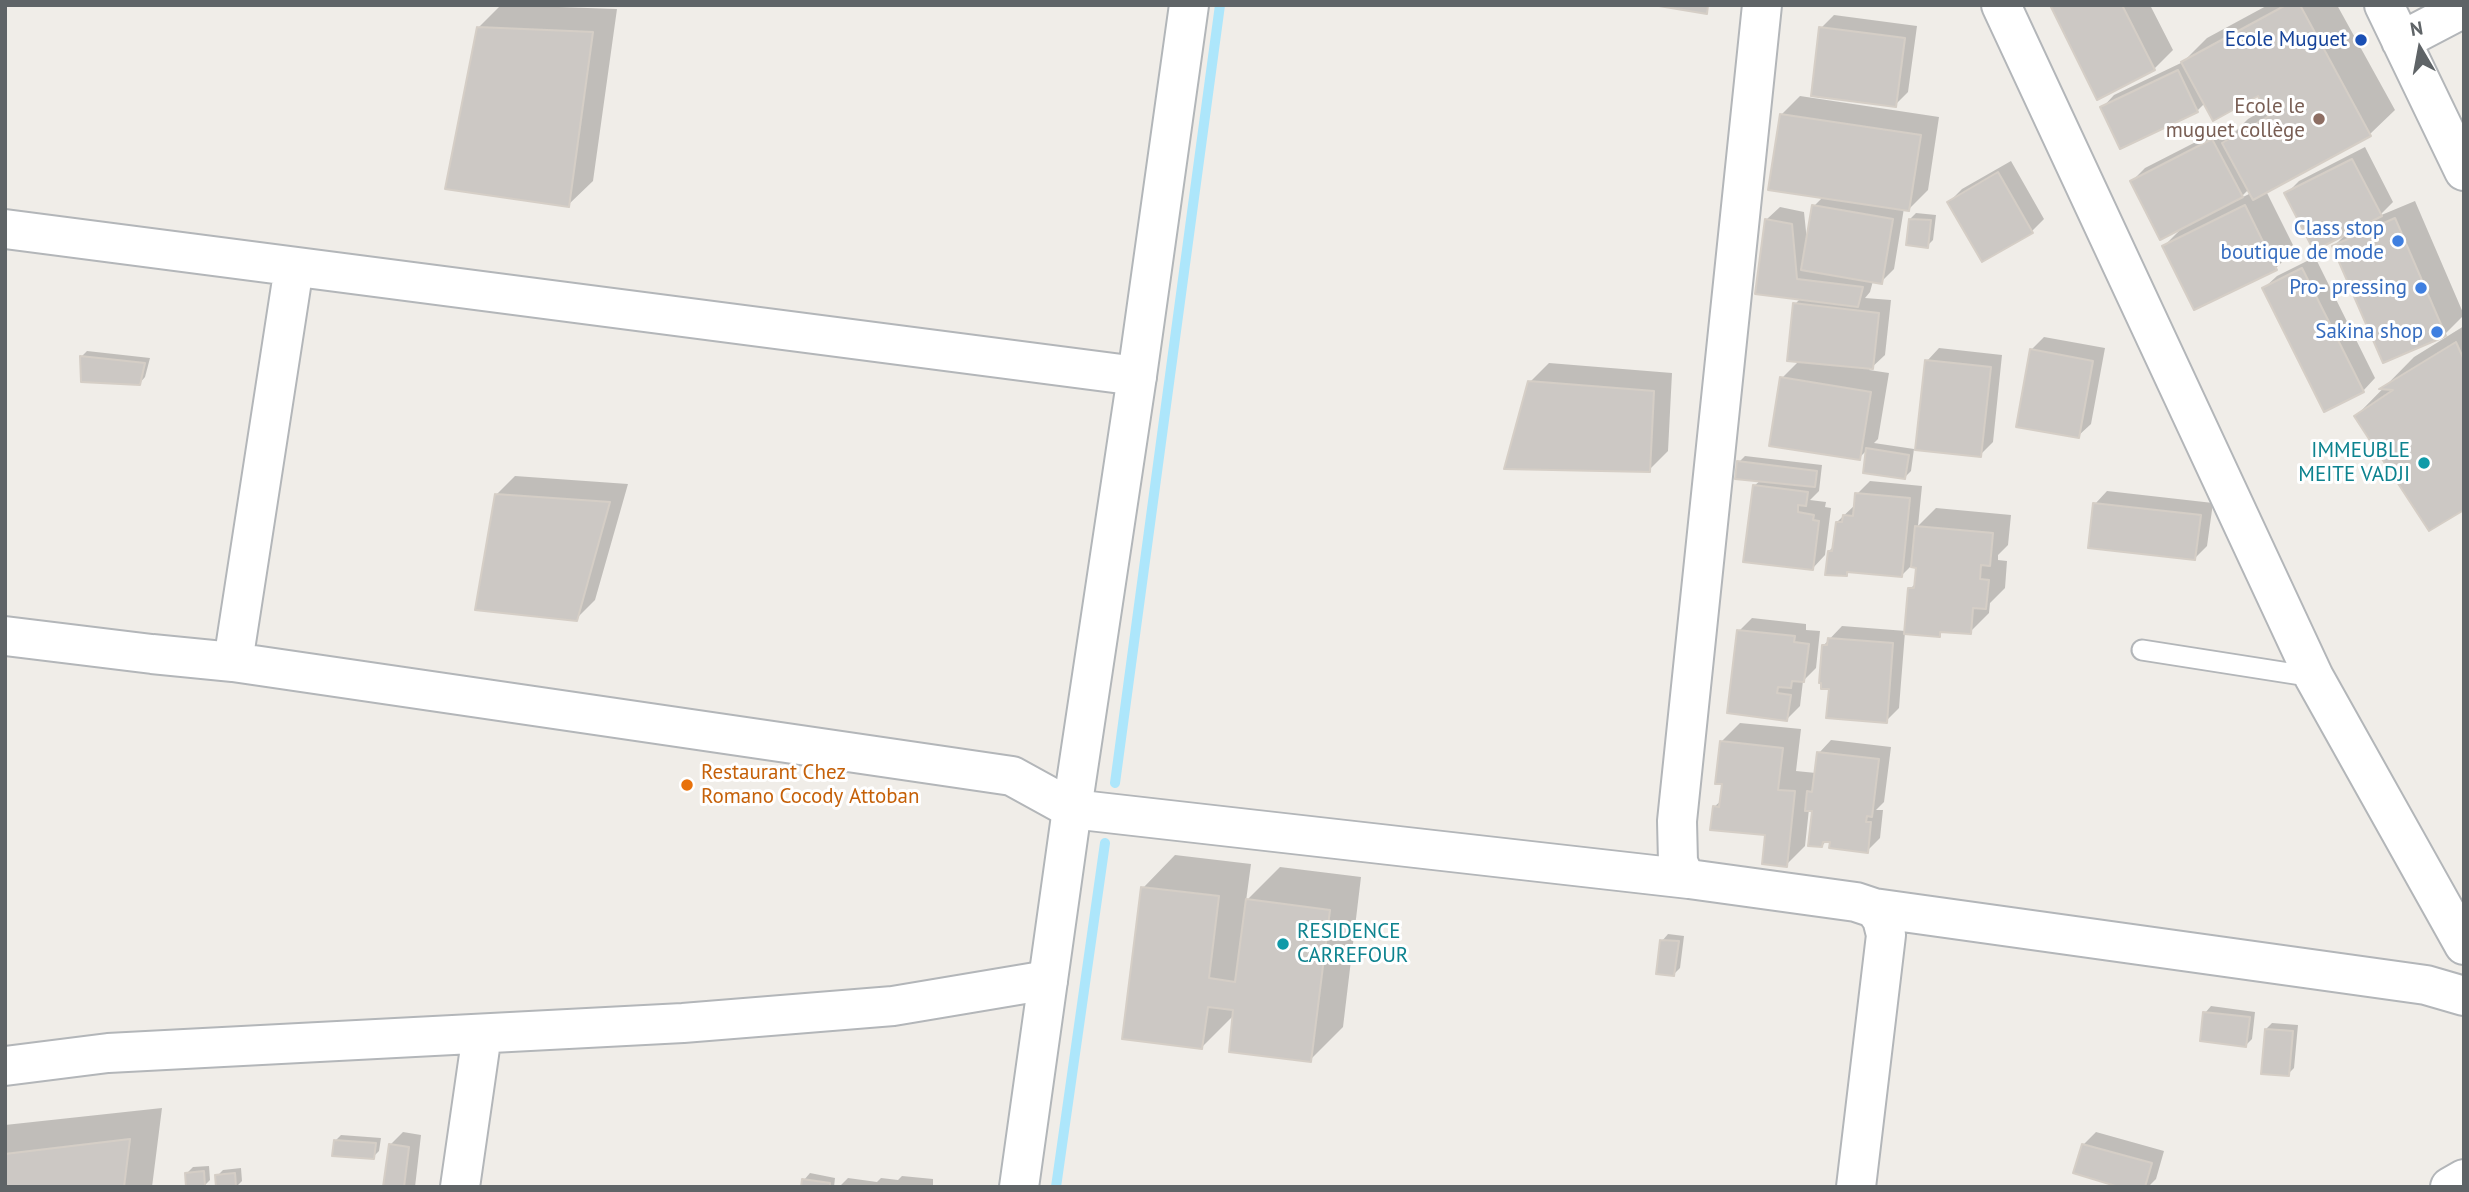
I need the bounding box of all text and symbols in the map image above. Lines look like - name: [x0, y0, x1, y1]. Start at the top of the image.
- north arrow: [2385, 14, 2455, 84]
- text: N: [2408, 15, 2425, 41]
- place label: Ecole Muguet: [2225, 27, 2347, 53]
- marker: Ecole Muguet: [2353, 32, 2369, 48]
- place label: Ecole le muguet collège: [2166, 94, 2305, 144]
- marker: Ecole le muguet collège: [2311, 111, 2327, 127]
- place label: Class stop boutique de mode: [2221, 216, 2384, 266]
- marker: Class stop boutique de mode: [2390, 233, 2406, 249]
- place label: Pro- pressing: [2289, 275, 2407, 301]
- marker: Pro- pressing: [2413, 280, 2429, 296]
- place label: Sakina shop: [2315, 319, 2423, 345]
- marker: Sakina shop: [2429, 324, 2445, 340]
- place label: IMMEUBLE MEITE VADJI: [2298, 438, 2410, 488]
- marker: IMMEUBLE MEITE VADJI: [2416, 455, 2432, 471]
- place label: Restaurant Chez Romano Cocody Attoban: [701, 760, 919, 810]
- marker: Restaurant Chez Romano Cocody Attoban: [679, 777, 695, 793]
- place label: RESIDENCE CARREFOUR: [1297, 919, 1408, 969]
- marker: RESIDENCE CARREFOUR: [1275, 936, 1291, 952]

